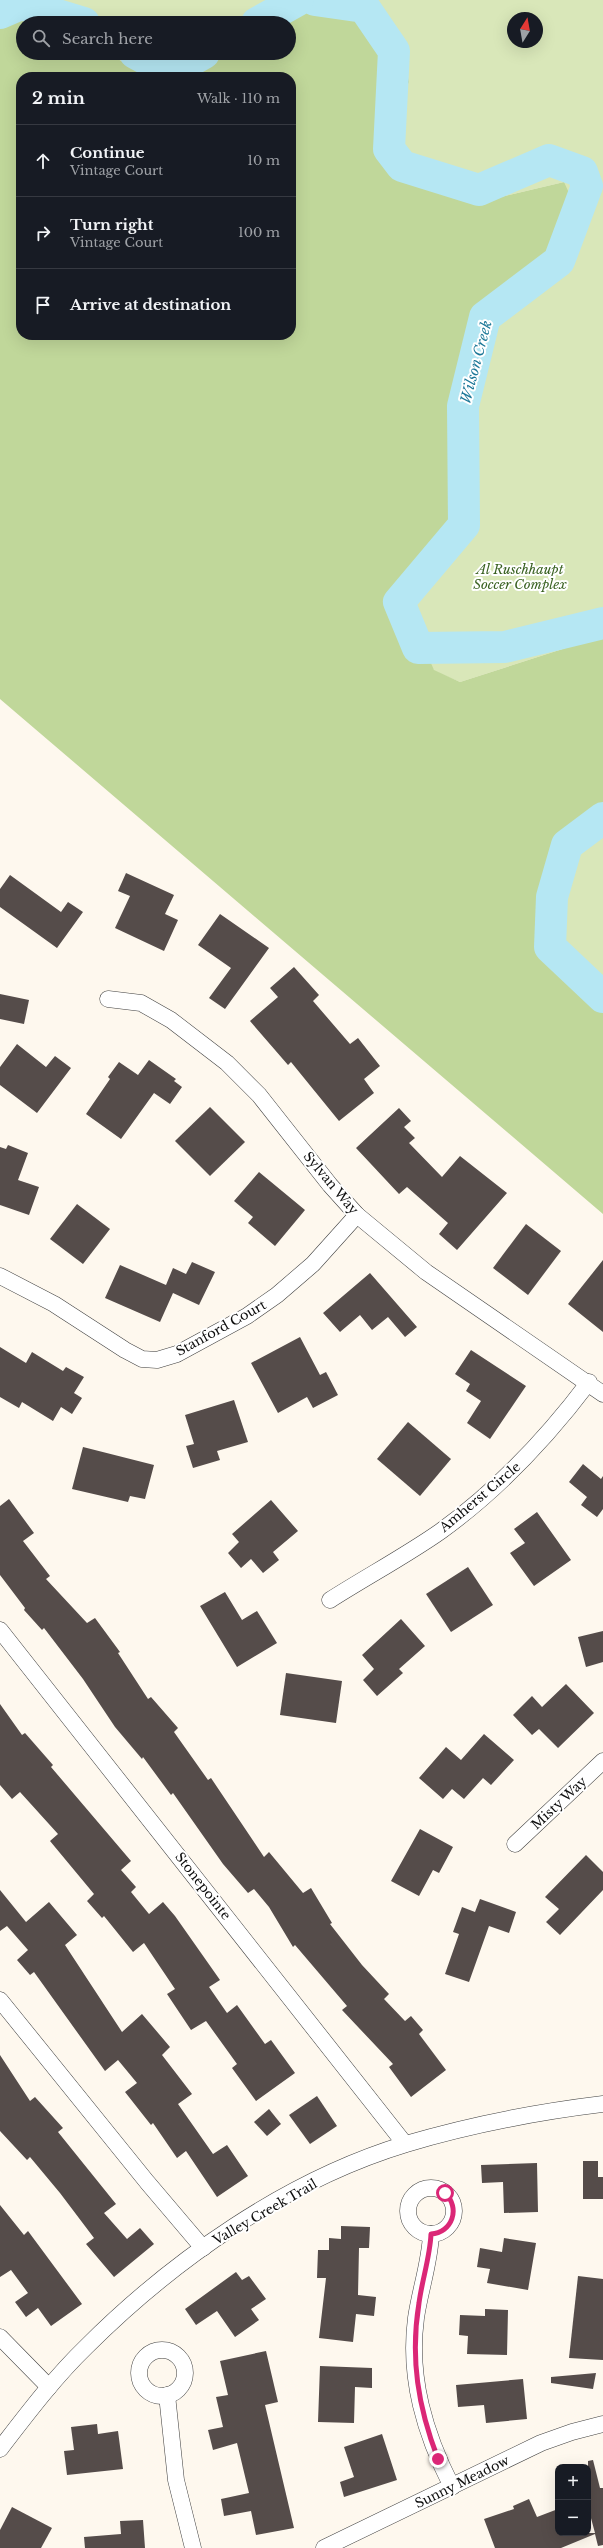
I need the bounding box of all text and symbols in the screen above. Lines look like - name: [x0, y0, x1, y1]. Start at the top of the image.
- north arrow: [507, 12, 543, 48]
- search box: [16, 16, 296, 60]
- icon: search: [30, 27, 52, 49]
- text: Search here: [62, 29, 153, 48]
- text: 2 min: [32, 88, 85, 109]
- text: Walk · 110 m: [197, 90, 280, 107]
- text: Continue: [70, 143, 145, 162]
- icon: ahead: [32, 150, 54, 172]
- text: 10 m: [247, 152, 280, 169]
- text: Vintage Court: [70, 162, 163, 179]
- text: Turn right: [70, 215, 153, 234]
- icon: right: [32, 222, 54, 244]
- text: 100 m: [238, 224, 280, 241]
- text: Vintage Court: [70, 234, 163, 251]
- icon: arrive: [32, 294, 54, 316]
- text: Arrive at destination: [70, 295, 231, 314]
- water label: Wilson Creek: [456, 319, 496, 405]
- park label: Al Ruschhaupt Soccer Complex: [473, 561, 567, 593]
- street label: Sylvan Way: [300, 1148, 363, 1218]
- street label: Stanford Court: [173, 1296, 269, 1360]
- street label: Amherst Circle: [435, 1458, 524, 1537]
- street label: Misty Way: [528, 1772, 591, 1833]
- street label: Stonepointe: [171, 1849, 235, 1923]
- street label: Valley Creek Trail: [209, 2175, 320, 2249]
- route start: [436, 2184, 454, 2202]
- route end: [429, 2450, 447, 2468]
- street label: Sunny Meadow: [412, 2452, 512, 2512]
- map controls: [555, 2464, 591, 2536]
- button: +: [555, 2464, 591, 2500]
- button: −: [555, 2500, 591, 2536]

